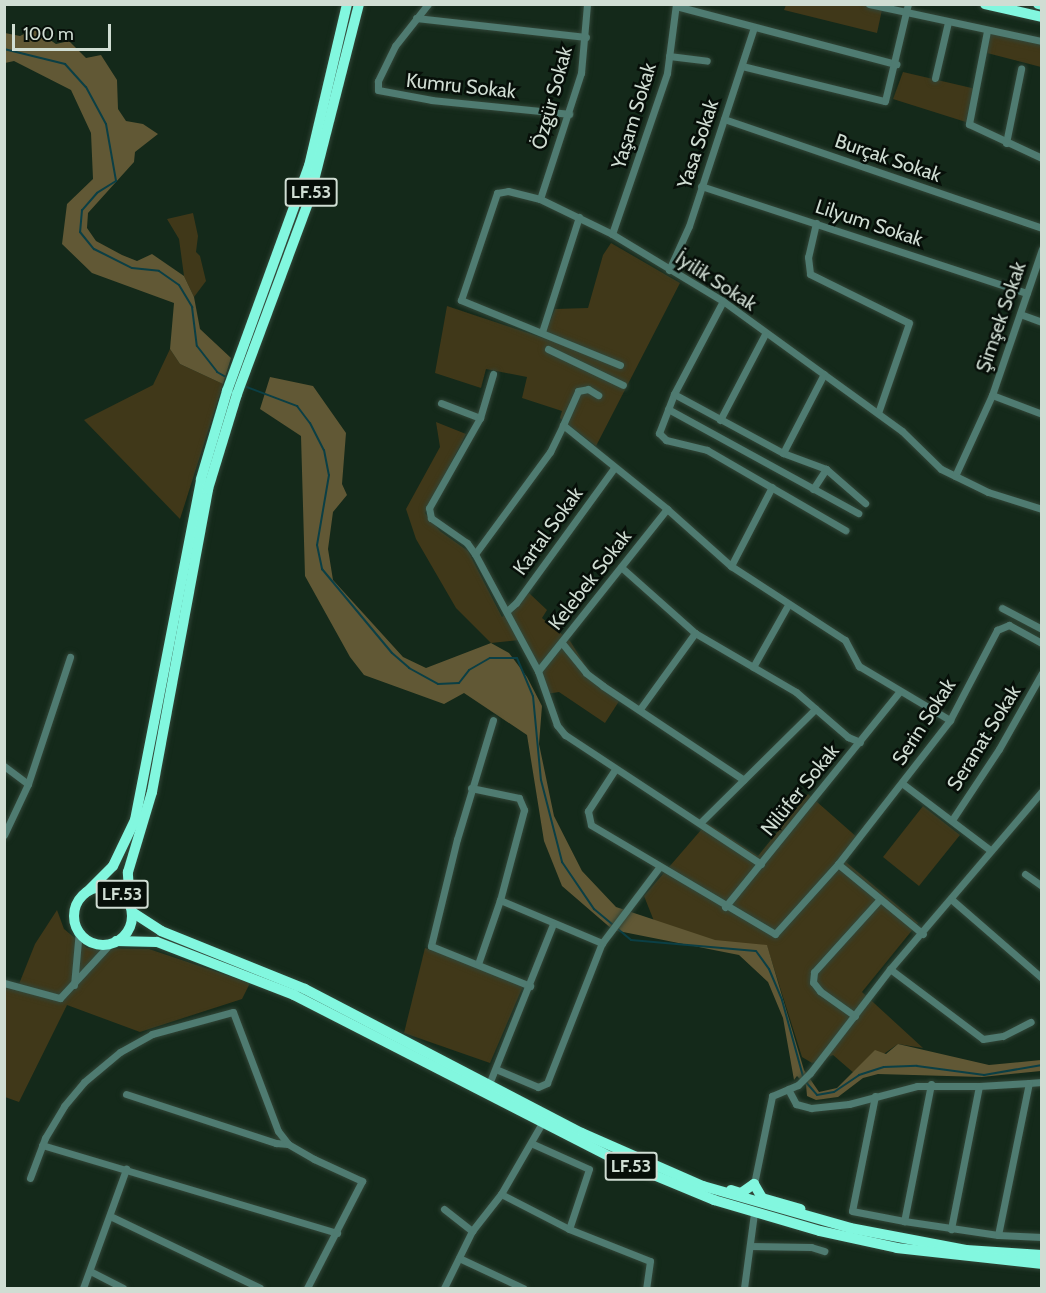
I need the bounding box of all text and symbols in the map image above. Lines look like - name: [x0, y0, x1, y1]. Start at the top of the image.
- scale bar: [15, 12, 114, 50]
- text: 100 m: [23, 23, 74, 45]
- street label: Özgür Sokak: [527, 44, 577, 152]
- street label: Yaşam Sokak: [606, 60, 662, 172]
- street label: Kumru Sokak: [405, 68, 517, 104]
- street label: Yasa Sokak: [672, 97, 724, 191]
- street label: Burçak Sokak: [832, 129, 944, 187]
- road number: LF.53: [284, 177, 338, 207]
- street label: Lilyum Sokak: [812, 194, 926, 252]
- street label: İyilik Sokak: [671, 246, 761, 316]
- street label: Şimşek Sokak: [971, 258, 1031, 376]
- street label: Kartal Sokak: [508, 482, 588, 580]
- street label: Kelebek Sokak: [543, 525, 637, 635]
- street label: Serin Sokak: [887, 674, 961, 770]
- street label: Seranat Sokak: [942, 681, 1026, 795]
- street label: Nilüfer Sokak: [756, 739, 844, 841]
- road number: LF.53: [95, 879, 149, 909]
- road number: LF.53: [604, 1151, 658, 1181]

